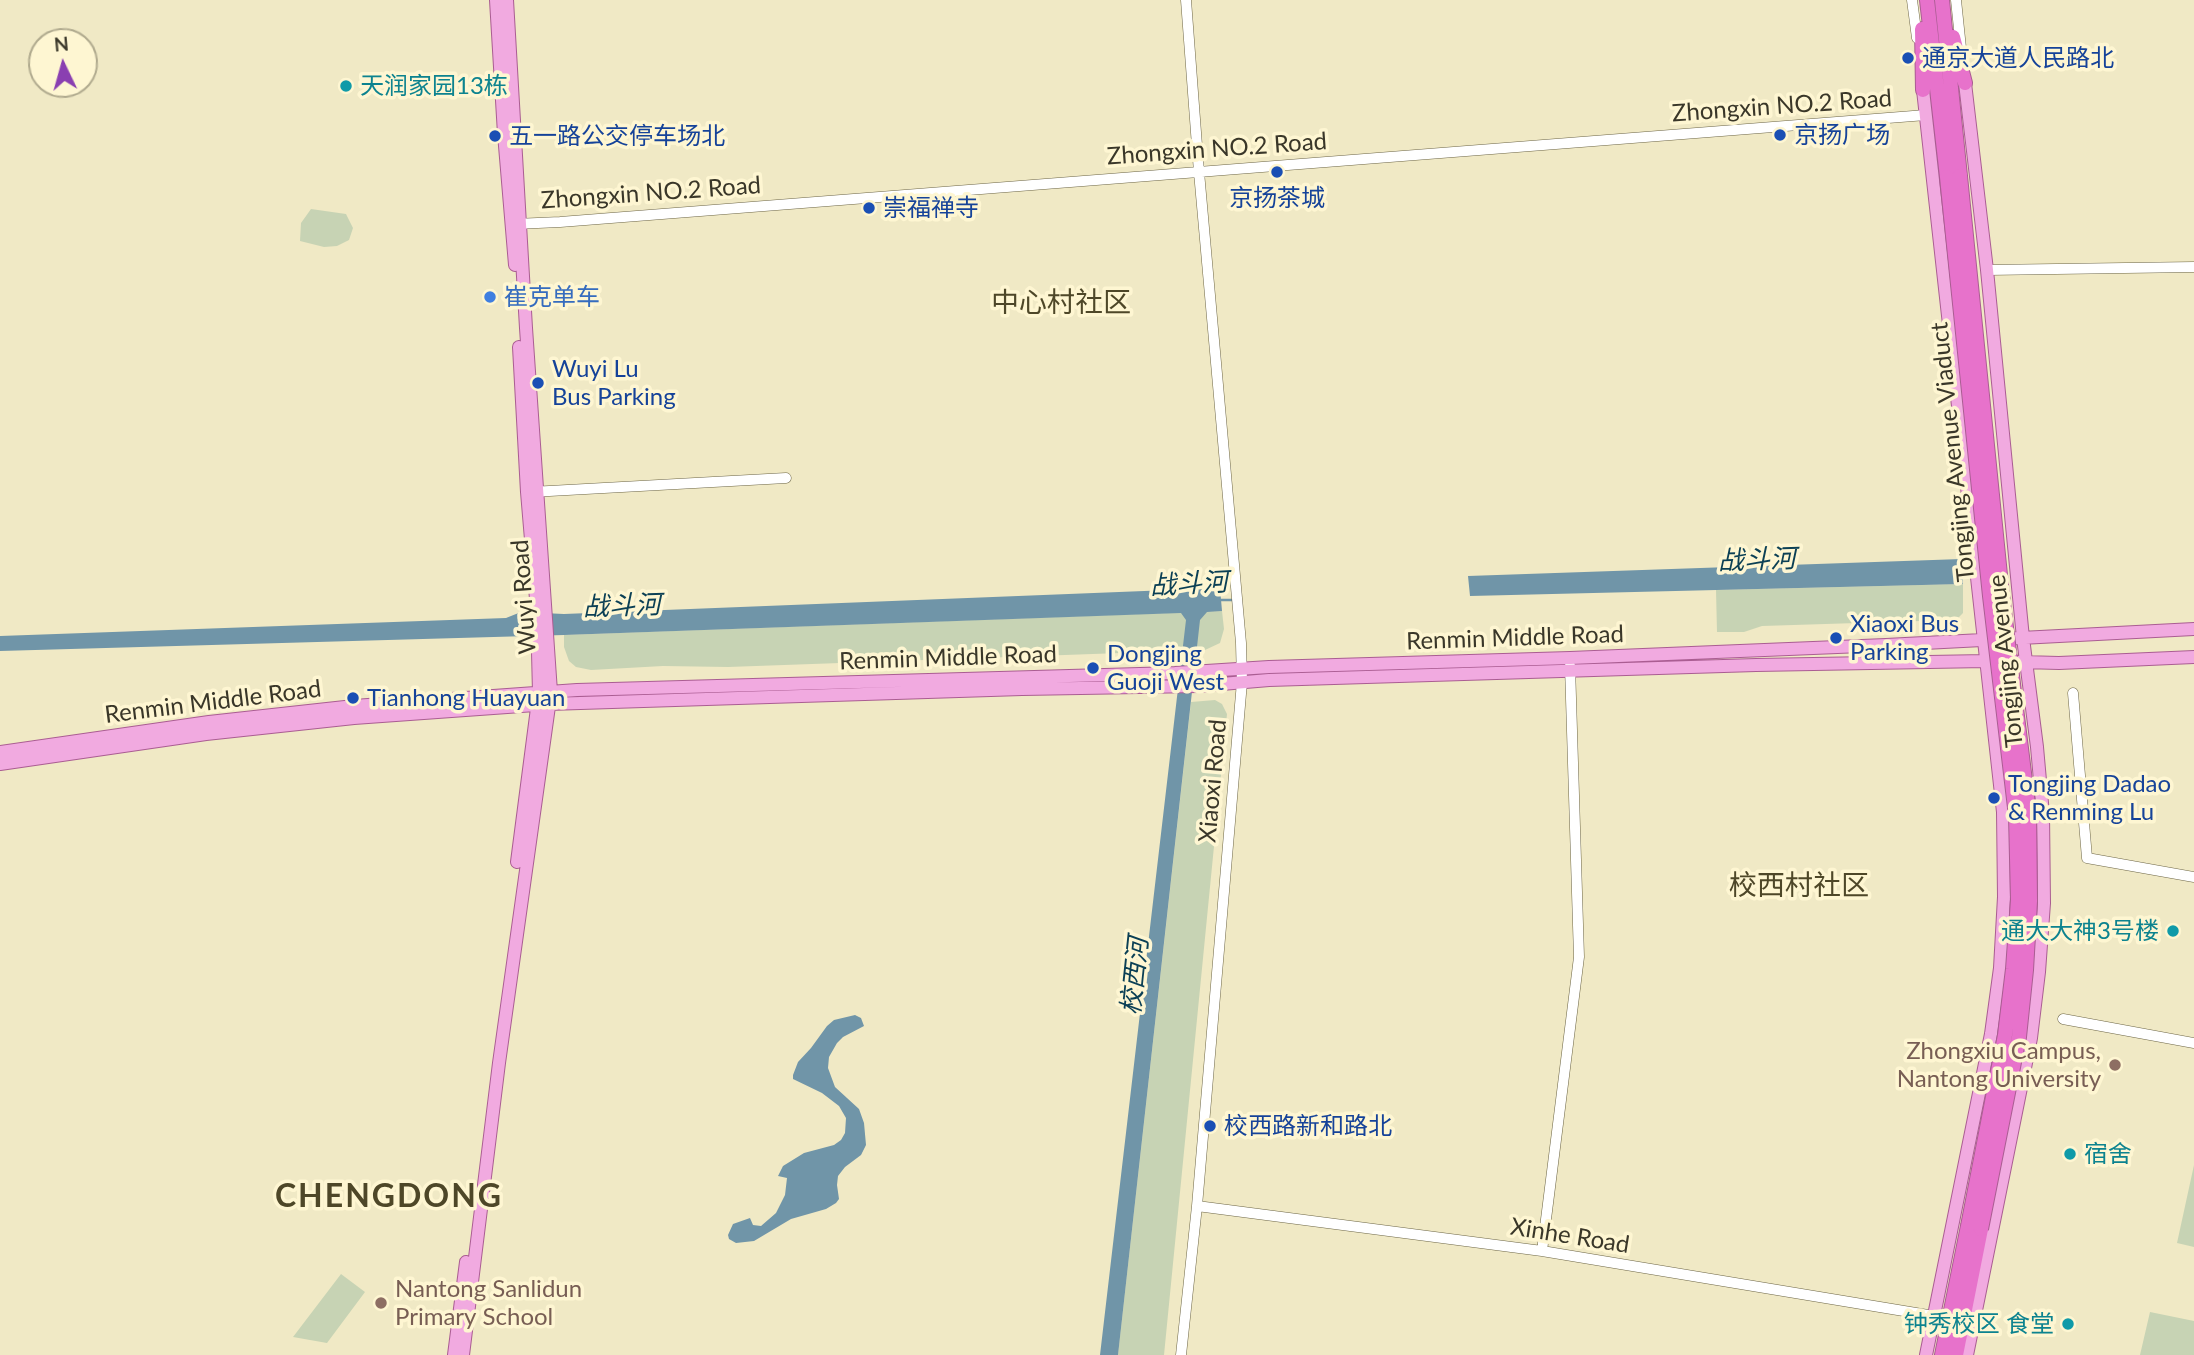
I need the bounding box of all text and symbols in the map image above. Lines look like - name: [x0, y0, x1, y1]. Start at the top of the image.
- north arrow: [28, 28, 98, 98]
- text: N: [53, 31, 70, 56]
- place label: 通京大道人民路北: [1922, 44, 2114, 72]
- marker: 通京大道人民路北: [1900, 50, 1916, 66]
- place label: 天润家园13栋: [360, 72, 508, 100]
- marker: 天润家园13栋: [338, 78, 354, 94]
- street label: Zhongxin NO.2 Road: [1671, 84, 1893, 128]
- place label: 京扬广场: [1794, 121, 1890, 149]
- place label: 五一路公交停车场北: [509, 122, 725, 150]
- street label: Zhongxin NO.2 Road: [1106, 127, 1328, 171]
- marker: 京扬广场: [1772, 127, 1788, 143]
- marker: 五一路公交停车场北: [487, 128, 503, 144]
- marker: 京扬茶城: [1269, 164, 1285, 180]
- street label: Zhongxin NO.2 Road: [540, 171, 762, 215]
- place label: 京扬茶城: [1229, 184, 1325, 212]
- place label: 崇福禅寺: [883, 194, 979, 222]
- marker: 崇福禅寺: [861, 200, 877, 216]
- place label: 崔克单车: [504, 283, 600, 311]
- district label: 中心村社区: [991, 286, 1131, 320]
- marker: 崔克单车: [482, 289, 498, 305]
- street label: Tongjing Avenue Viaduct: [1925, 321, 1981, 583]
- place label: Wuyi Lu Bus Parking: [552, 355, 676, 411]
- marker: Wuyi Lu Bus Parking: [530, 375, 546, 391]
- street label: Wuyi Road: [506, 539, 542, 655]
- water label: 战斗河: [1717, 543, 1797, 577]
- water label: 战斗河: [1149, 566, 1229, 602]
- street label: Tongjing Avenue: [1983, 573, 2029, 749]
- water label: 战斗河: [582, 589, 662, 623]
- place label: Xiaoxi Bus Parking: [1850, 610, 1959, 666]
- street label: Renmin Middle Road: [1406, 620, 1624, 656]
- marker: Xiaoxi Bus Parking: [1828, 630, 1844, 646]
- street label: Renmin Middle Road: [839, 640, 1057, 676]
- place label: Dongjing Guoji West: [1107, 640, 1224, 696]
- marker: Dongjing Guoji West: [1085, 660, 1101, 676]
- street label: Renmin Middle Road: [103, 674, 323, 730]
- place label: Tianhong Huayuan: [367, 684, 565, 712]
- marker: Tianhong Huayuan: [345, 690, 361, 706]
- street label: Xiaoxi Road: [1193, 718, 1233, 844]
- place label: Tongjing Dadao & Renming Lu: [2008, 770, 2171, 826]
- marker: Tongjing Dadao & Renming Lu: [1986, 790, 2002, 806]
- district label: 校西村社区: [1729, 869, 1869, 903]
- place label: 通大大神3号楼: [2001, 917, 2159, 945]
- marker: 通大大神3号楼: [2165, 923, 2181, 939]
- water label: 校西河: [1115, 936, 1155, 1016]
- place label: Zhongxiu Campus, Nantong University: [1897, 1037, 2101, 1093]
- marker: Zhongxiu Campus, Nantong University: [2107, 1057, 2123, 1073]
- place label: 校西路新和路北: [1224, 1112, 1392, 1140]
- marker: 校西路新和路北: [1202, 1118, 1218, 1134]
- place label: 宿舍: [2084, 1140, 2132, 1168]
- marker: 宿舍: [2062, 1146, 2078, 1162]
- district label: CHENGDONG: [276, 1178, 502, 1216]
- street label: Xinhe Road: [1508, 1212, 1632, 1260]
- place label: Nantong Sanlidun Primary School: [395, 1275, 582, 1331]
- marker: Nantong Sanlidun Primary School: [373, 1295, 389, 1311]
- place label: 钟秀校区 食堂: [1904, 1310, 2054, 1338]
- marker: 钟秀校区 食堂: [2060, 1316, 2076, 1332]

